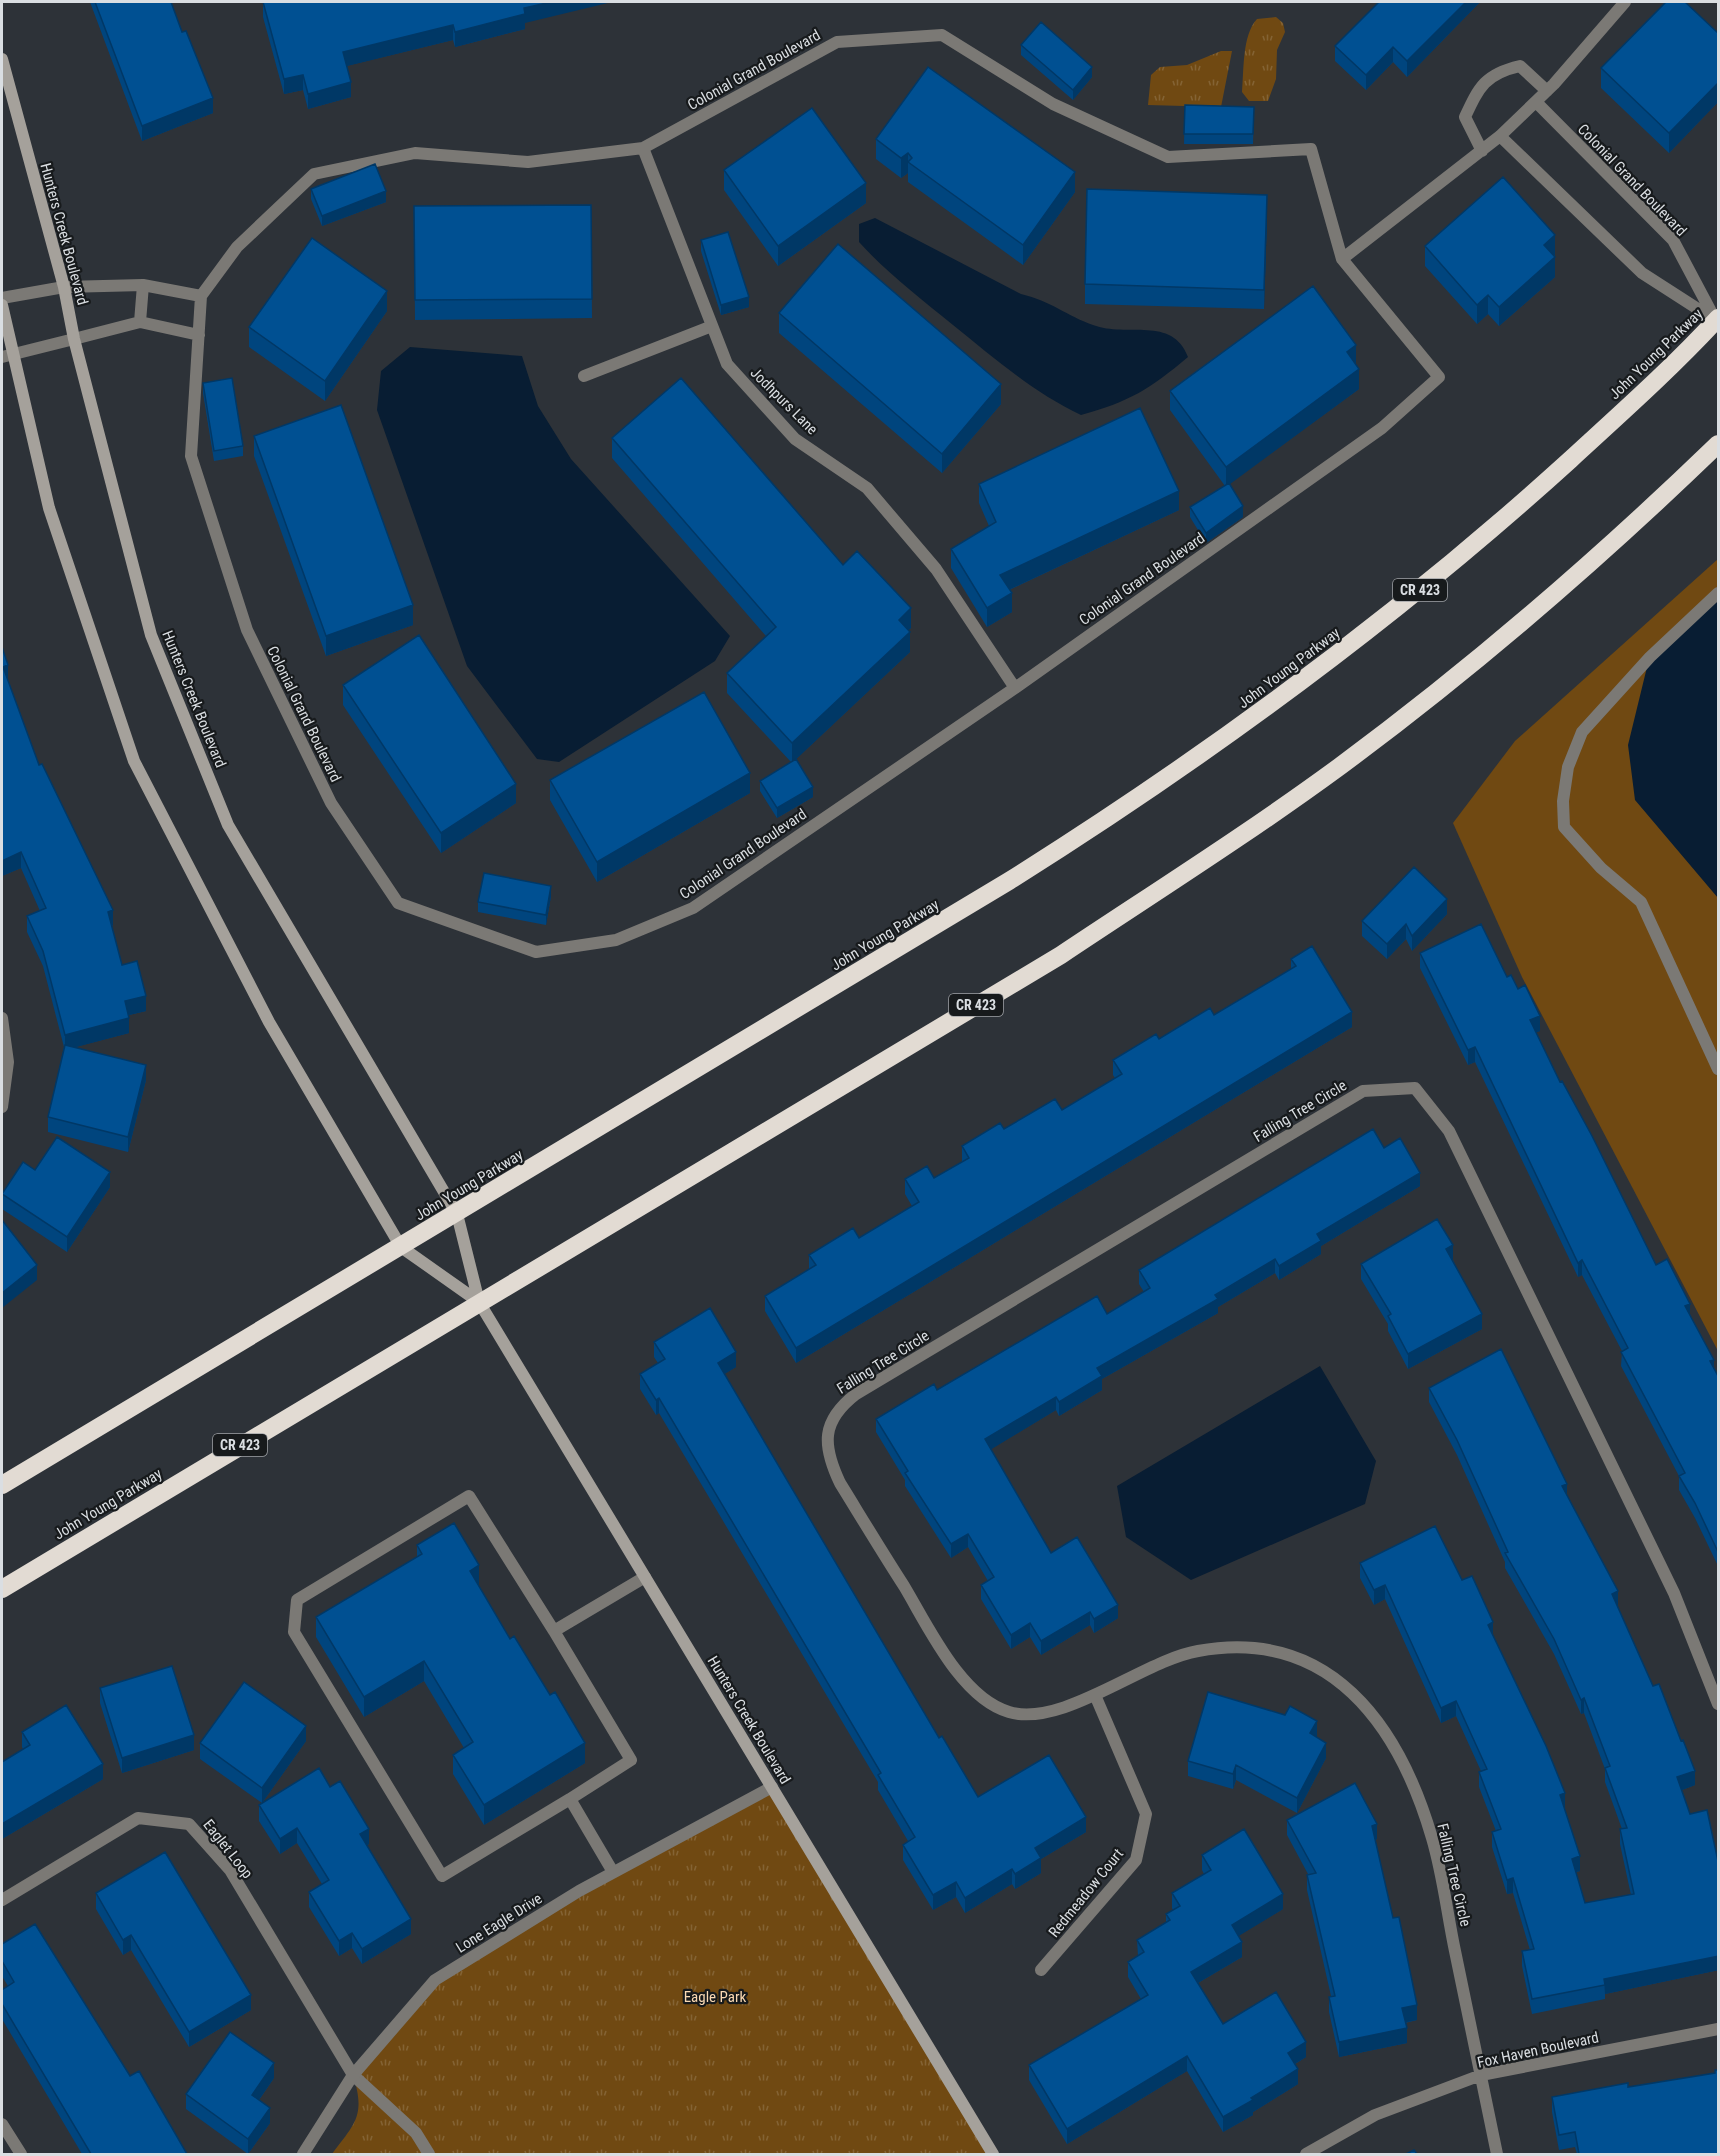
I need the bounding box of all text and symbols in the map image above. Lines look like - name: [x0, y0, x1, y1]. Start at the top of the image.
- street label: Colonial Grand Boulevard: [684, 26, 824, 114]
- street label: Colonial Grand Boulevard: [1574, 120, 1690, 240]
- street label: Hunters Creek Boulevard: [36, 161, 92, 307]
- street label: John Young Parkway: [1606, 305, 1706, 403]
- street label: Jodhpurs Lane: [747, 364, 821, 438]
- street label: Colonial Grand Boulevard: [1076, 529, 1208, 629]
- road number: CR 423: [1393, 579, 1447, 601]
- street label: John Young Parkway: [1235, 624, 1343, 712]
- street label: Hunters Creek Boulevard: [158, 628, 230, 770]
- street label: Colonial Grand Boulevard: [263, 643, 345, 785]
- street label: Colonial Grand Boulevard: [676, 805, 810, 903]
- street label: John Young Parkway: [828, 896, 942, 974]
- road number: CR 423: [949, 994, 1003, 1016]
- street label: Falling Tree Circle: [1250, 1076, 1350, 1146]
- street label: John Young Parkway: [412, 1146, 526, 1224]
- street label: Falling Tree Circle: [834, 1326, 932, 1398]
- road number: CR 423: [213, 1434, 267, 1456]
- street label: John Young Parkway: [51, 1465, 165, 1543]
- street label: Hunters Creek Boulevard: [704, 1653, 794, 1787]
- street label: Eaglet Loop: [199, 1816, 257, 1882]
- street label: Falling Tree Circle: [1433, 1822, 1475, 1928]
- street label: Redmeadow Court: [1045, 1845, 1127, 1941]
- street label: Lone Eagle Drive: [453, 1889, 545, 1957]
- park label: Eagle Park: [684, 1988, 747, 2006]
- street label: Fox Haven Boulevard: [1476, 2028, 1600, 2072]

